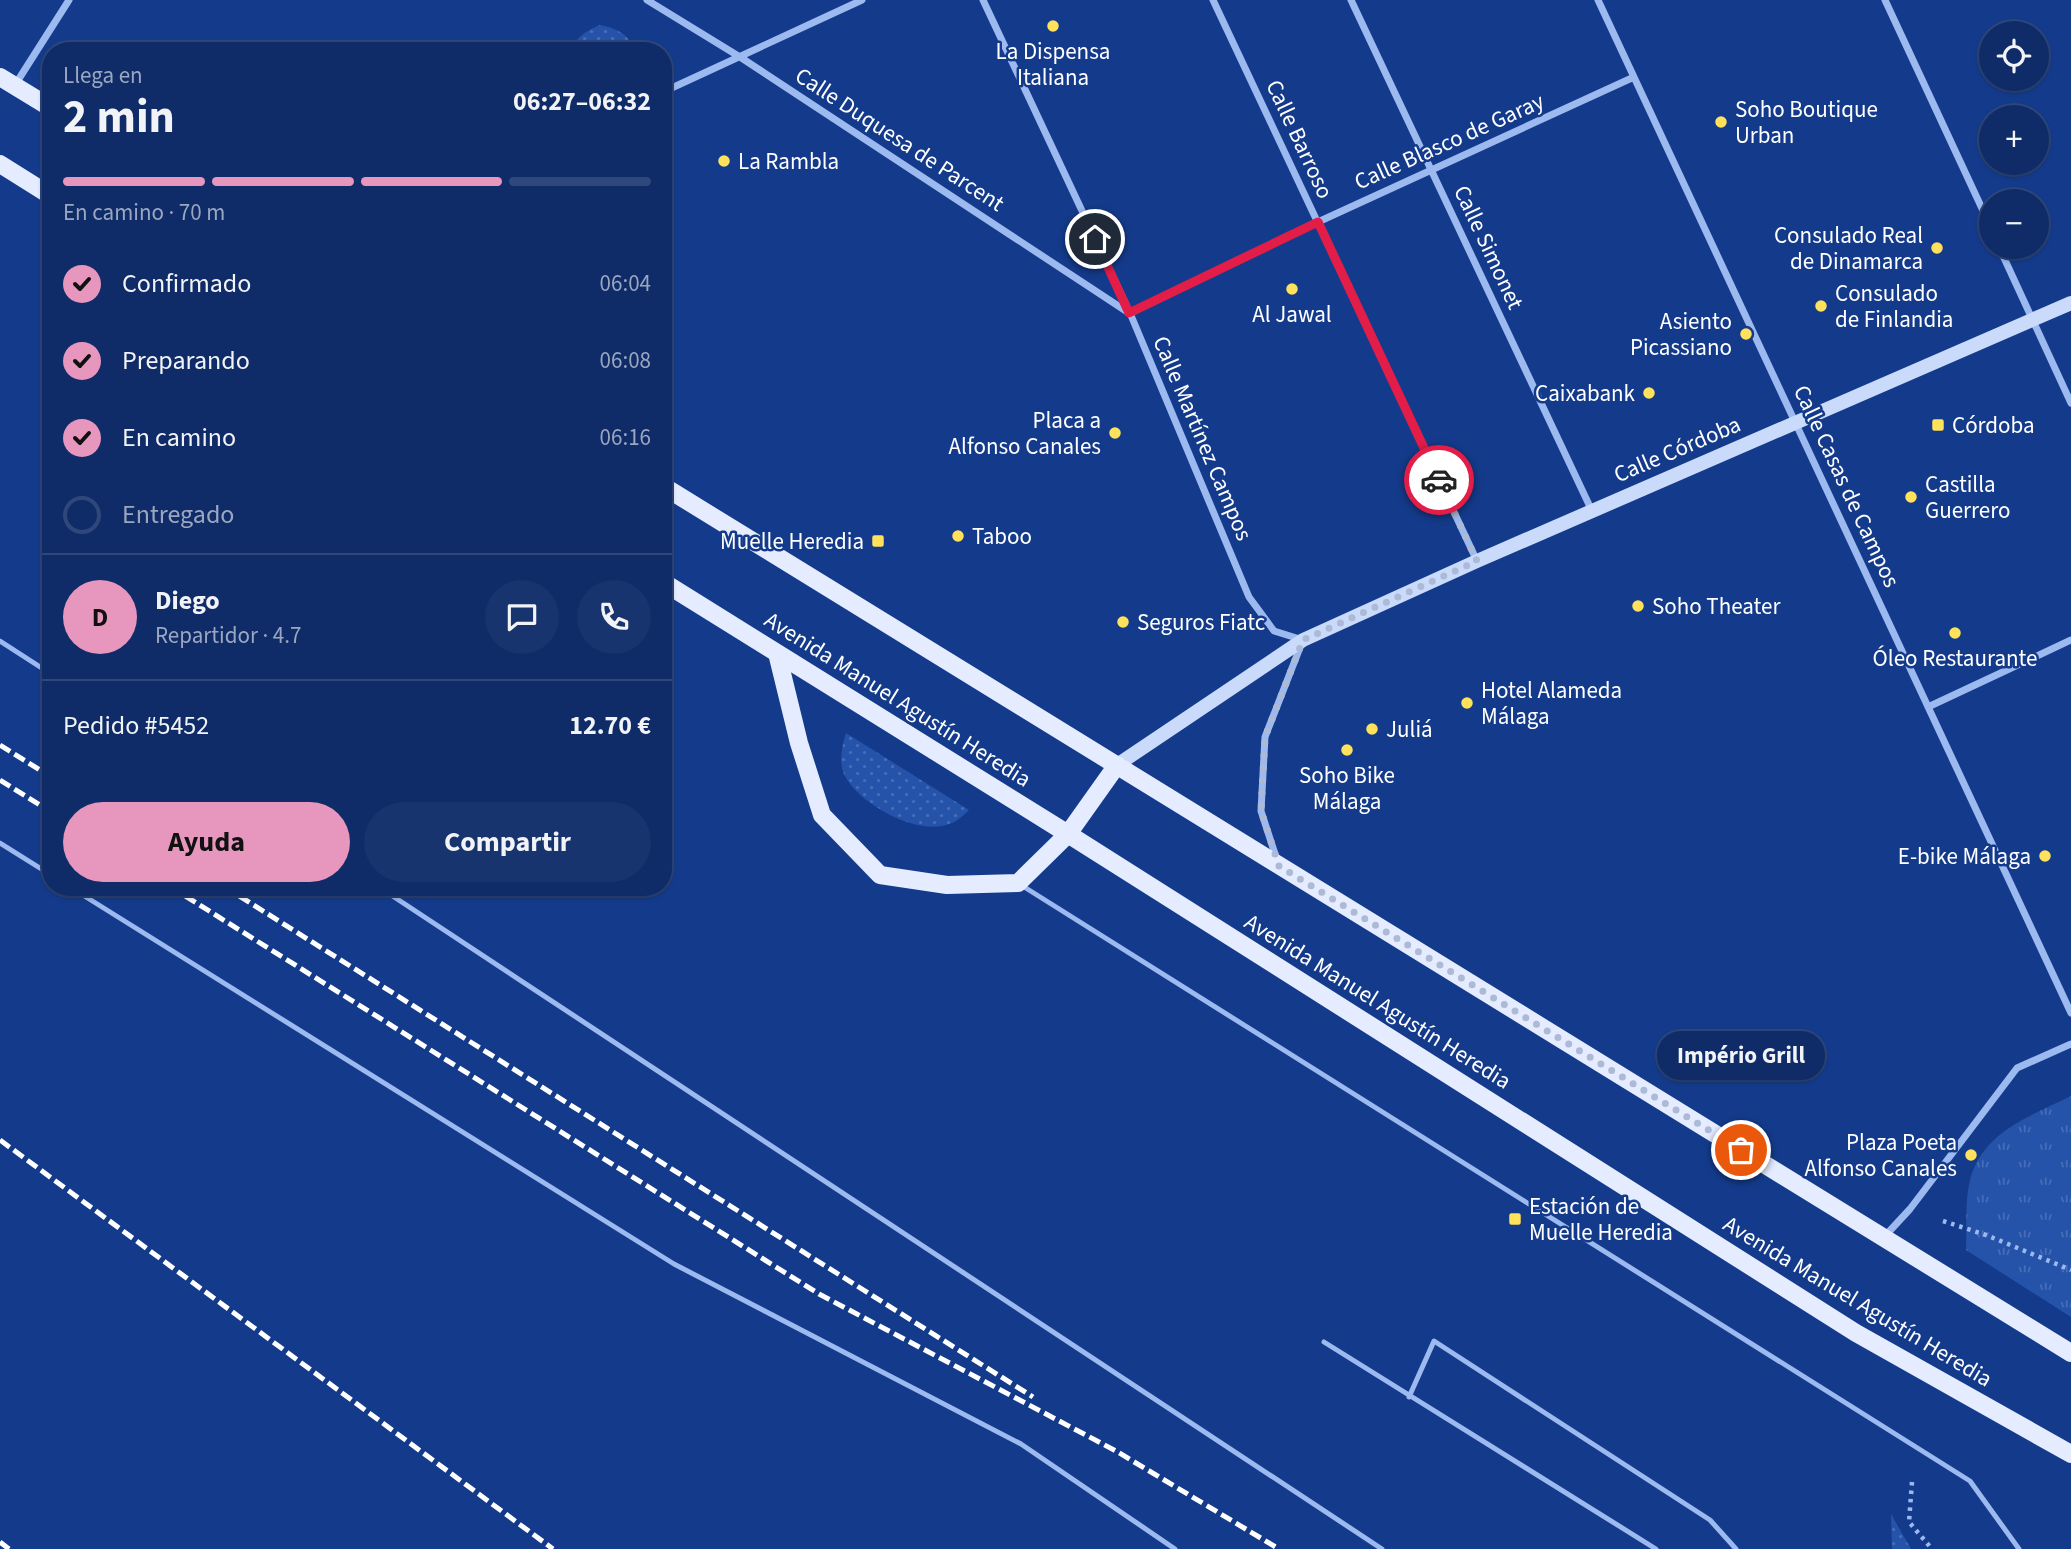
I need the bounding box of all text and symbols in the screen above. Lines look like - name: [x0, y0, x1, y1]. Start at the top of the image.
- marker: La Dispensa Italiana: [1045, 18, 1061, 34]
- map controls: [1979, 21, 2049, 259]
- button: locate: [1979, 21, 2049, 91]
- place label: La Dispensa Italiana: [996, 35, 1110, 94]
- text: Llega en: [63, 59, 143, 92]
- street label: Calle Duquesa de Parcent: [789, 59, 1011, 220]
- street label: Calle Barroso: [1258, 74, 1342, 204]
- text: 06:27–06:32: [513, 83, 651, 120]
- text: 2 min: [63, 85, 175, 150]
- street label: Calle Blasco de Garay: [1349, 85, 1550, 198]
- place label: Soho Boutique Urban: [1735, 93, 1878, 152]
- button: +: [1979, 105, 2049, 175]
- marker: Soho Boutique Urban: [1713, 114, 1729, 130]
- place label: La Rambla: [738, 145, 839, 178]
- marker: La Rambla: [716, 153, 732, 169]
- street label: Calle Simonet: [1445, 180, 1532, 315]
- button: −: [1979, 189, 2049, 259]
- text: En camino · 70 m: [63, 196, 225, 229]
- pin: [1065, 209, 1125, 269]
- place label: Consulado Real de Dinamarca: [1774, 219, 1923, 278]
- icon: home: [1076, 220, 1114, 258]
- marker: Consulado Real de Dinamarca: [1929, 240, 1945, 256]
- icon: check: [63, 265, 101, 303]
- text: Confirmado: [122, 265, 251, 302]
- text: 06:04: [600, 267, 651, 300]
- place label: Consulado de Finlandia: [1835, 277, 1953, 336]
- marker: Al Jawal: [1284, 281, 1300, 297]
- place label: Al Jawal: [1252, 298, 1332, 331]
- marker: Consulado de Finlandia: [1813, 298, 1829, 314]
- place label: Asiento Picassiano: [1630, 305, 1732, 364]
- marker: Asiento Picassiano: [1738, 326, 1754, 342]
- street label: Calle Martínez Campos: [1145, 331, 1261, 546]
- icon: check: [63, 342, 101, 380]
- text: Preparando: [122, 342, 250, 379]
- text: 06:08: [600, 344, 651, 377]
- place label: Caixabank: [1535, 377, 1636, 410]
- street label: Calle Casas de Campos: [1785, 380, 1908, 593]
- marker: Caixabank: [1641, 385, 1657, 401]
- place label: Placa a Alfonso Canales: [949, 404, 1101, 463]
- street label: Calle Córdoba: [1609, 408, 1746, 491]
- place label: Córdoba: [1952, 409, 2035, 442]
- marker: Córdoba: [1930, 417, 1946, 433]
- icon: check: [63, 419, 101, 457]
- text: En camino: [122, 419, 236, 456]
- text: 06:16: [600, 421, 651, 454]
- marker: Placa a Alfonso Canales: [1107, 425, 1123, 441]
- courier: [1404, 445, 1474, 515]
- icon: car: [1420, 461, 1458, 499]
- place label: Castilla Guerrero: [1925, 468, 2010, 527]
- marker: Castilla Guerrero: [1903, 489, 1919, 505]
- text: Entregado: [122, 496, 234, 533]
- place label: Taboo: [972, 520, 1032, 553]
- place label: Muelle Heredia: [720, 525, 864, 558]
- marker: Taboo: [950, 528, 966, 544]
- marker: Muelle Heredia: [870, 533, 886, 549]
- button: chat: [485, 580, 559, 654]
- button: phone: [577, 580, 651, 654]
- text: Diego: [155, 582, 220, 619]
- place label: Soho Theater: [1652, 590, 1781, 623]
- marker: Soho Theater: [1630, 598, 1646, 614]
- text: D: [92, 599, 108, 636]
- street label: Avenida Manuel Agustín Heredia: [758, 604, 1037, 795]
- place label: Seguros Fiatc: [1137, 606, 1265, 639]
- marker: Seguros Fiatc: [1115, 614, 1131, 630]
- text: Repartidor · 4.7: [155, 619, 301, 652]
- marker: Óleo Restaurante: [1947, 625, 1963, 641]
- place label: Óleo Restaurante: [1873, 642, 2037, 675]
- place label: Hotel Alameda Málaga: [1481, 674, 1622, 733]
- marker: Hotel Alameda Málaga: [1459, 695, 1475, 711]
- text: Pedido #5452: [63, 707, 209, 744]
- text: 12.70 €: [569, 707, 651, 744]
- place label: Juliá: [1386, 713, 1433, 746]
- marker: Juliá: [1364, 721, 1380, 737]
- marker: Soho Bike Málaga: [1339, 742, 1355, 758]
- place label: Soho Bike Málaga: [1299, 759, 1395, 818]
- button: Ayuda: [63, 802, 350, 882]
- button: Compartir: [364, 802, 651, 882]
- place label: E-bike Málaga: [1898, 840, 2031, 873]
- marker: E-bike Málaga: [2037, 848, 2053, 864]
- street label: Avenida Manuel Agustín Heredia: [1238, 906, 1517, 1097]
- callout: Império Grill: [1657, 1031, 1825, 1080]
- text: Império Grill: [1677, 1039, 1805, 1072]
- pin: [1711, 1120, 1771, 1180]
- place label: Plaza Poeta Alfonso Canales: [1805, 1126, 1957, 1185]
- icon: bag: [1722, 1131, 1760, 1169]
- marker: Plaza Poeta Alfonso Canales: [1963, 1147, 1979, 1163]
- place label: Estación de Muelle Heredia: [1529, 1190, 1673, 1249]
- street label: Avenida Manuel Agustín Heredia: [1717, 1208, 1999, 1395]
- marker: Estación de Muelle Heredia: [1507, 1211, 1523, 1227]

